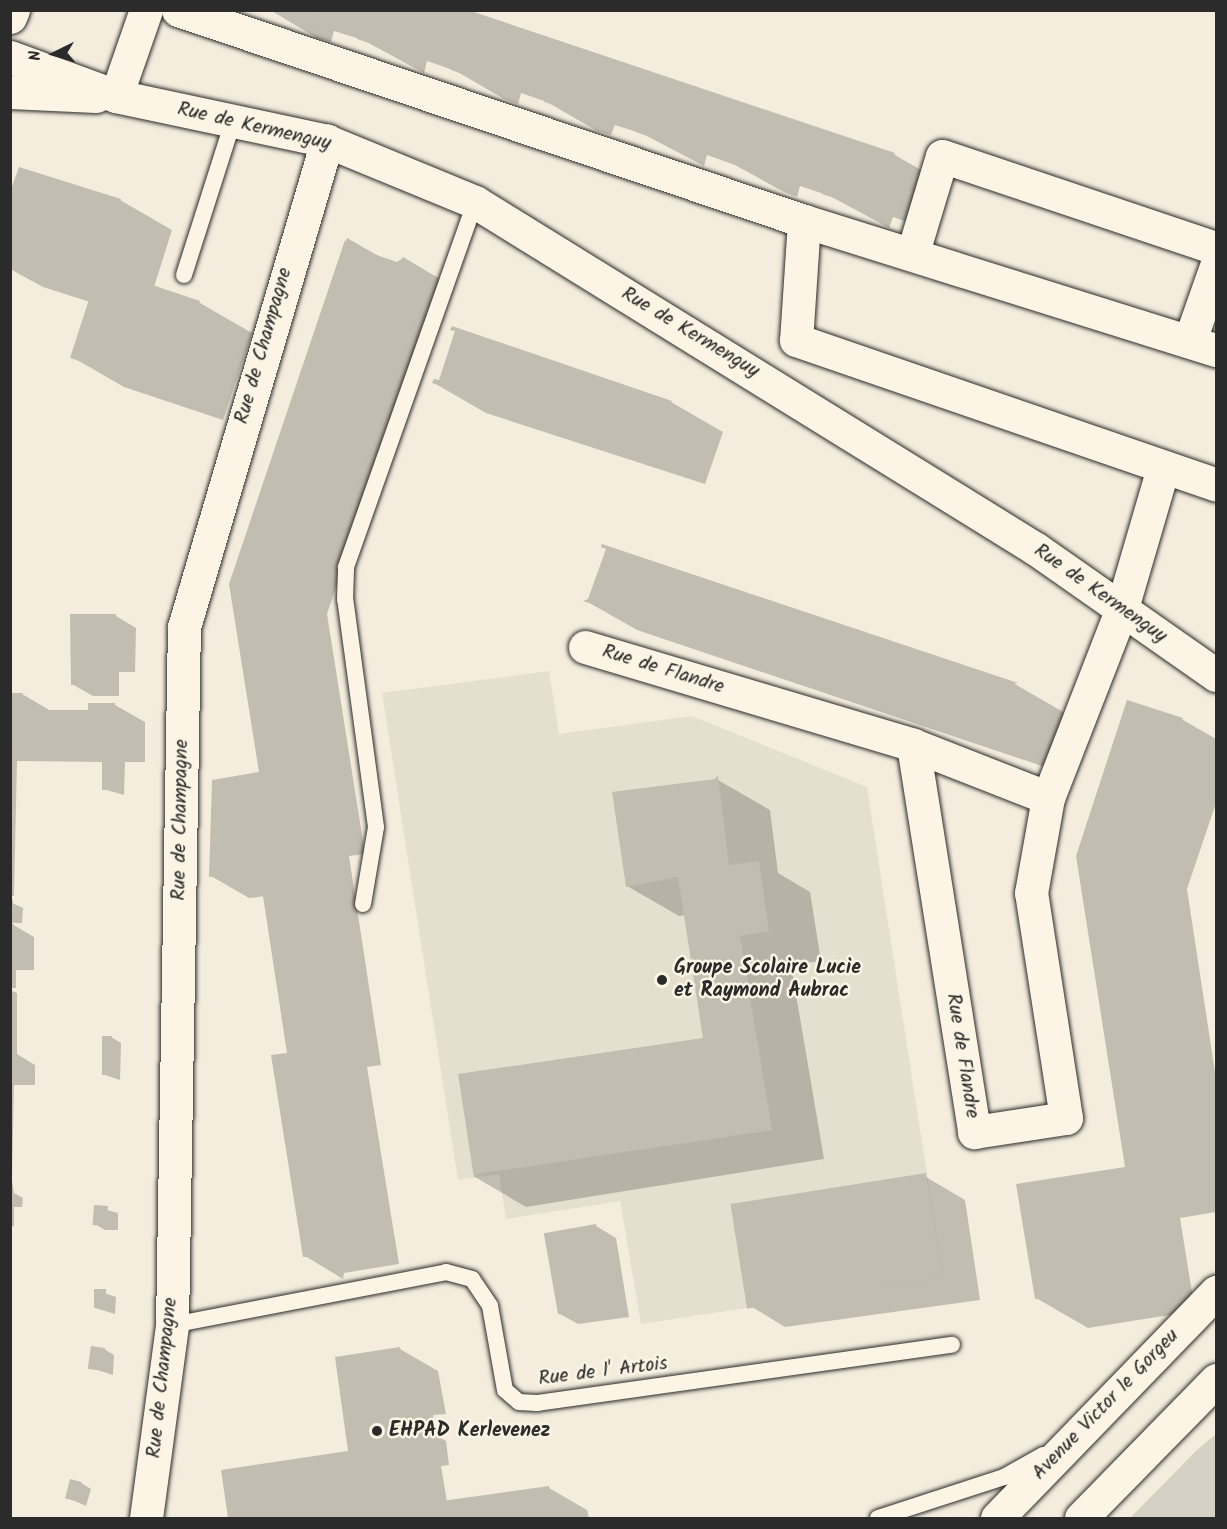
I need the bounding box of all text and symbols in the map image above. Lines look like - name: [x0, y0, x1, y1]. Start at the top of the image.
- north arrow: [24, 24, 84, 84]
- text: N: [23, 49, 48, 62]
- street label: Rue de Kermenguy: [175, 98, 333, 156]
- street label: Rue de Champagne: [230, 265, 298, 427]
- street label: Rue de Kermenguy: [617, 282, 763, 384]
- street label: Rue de Kermenguy: [1029, 539, 1171, 649]
- street label: Rue de Flandre: [599, 640, 727, 700]
- street label: Rue de Champagne: [168, 739, 194, 901]
- place label: Groupe Scolaire Lucie et Raymond Aubrac: [674, 957, 861, 1004]
- marker: Groupe Scolaire Lucie et Raymond Aubrac: [655, 973, 669, 987]
- street label: Rue de Flandre: [940, 992, 984, 1120]
- street label: Rue de Champagne: [143, 1296, 183, 1460]
- street label: Avenue Victor le Gorgeu: [1028, 1325, 1184, 1485]
- street label: Rue de l' Artois: [537, 1352, 669, 1392]
- place label: EHPAD Kerlevenez: [389, 1419, 550, 1443]
- marker: EHPAD Kerlevenez: [370, 1424, 384, 1438]

